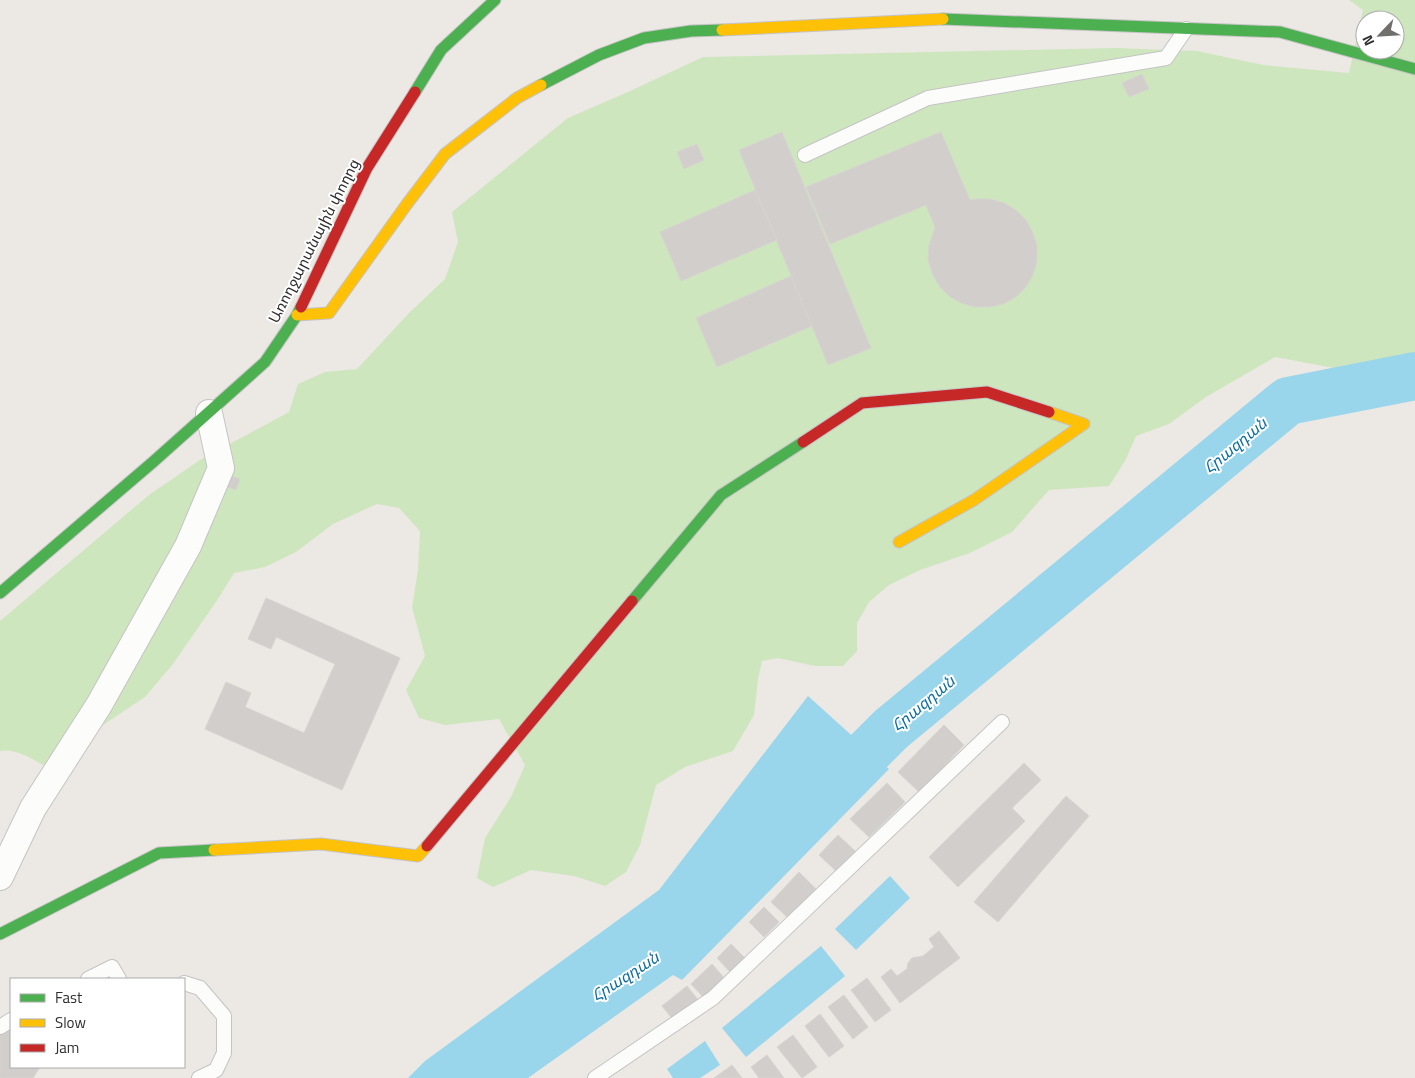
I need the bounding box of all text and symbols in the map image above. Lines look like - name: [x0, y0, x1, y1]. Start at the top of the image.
- north arrow: [1355, 10, 1405, 60]
- text: N: [1356, 32, 1379, 50]
- street label: Առողջարանային փողոց: [262, 155, 365, 327]
- water label: Հրազդան: [1198, 410, 1273, 479]
- water label: Հրազդան: [886, 668, 961, 737]
- water label: Հրազդան: [586, 944, 665, 1007]
- legend: [10, 978, 185, 1068]
- text: Fast: [55, 986, 83, 1009]
- text: Slow: [55, 1011, 86, 1034]
- text: Jam: [55, 1036, 79, 1059]

